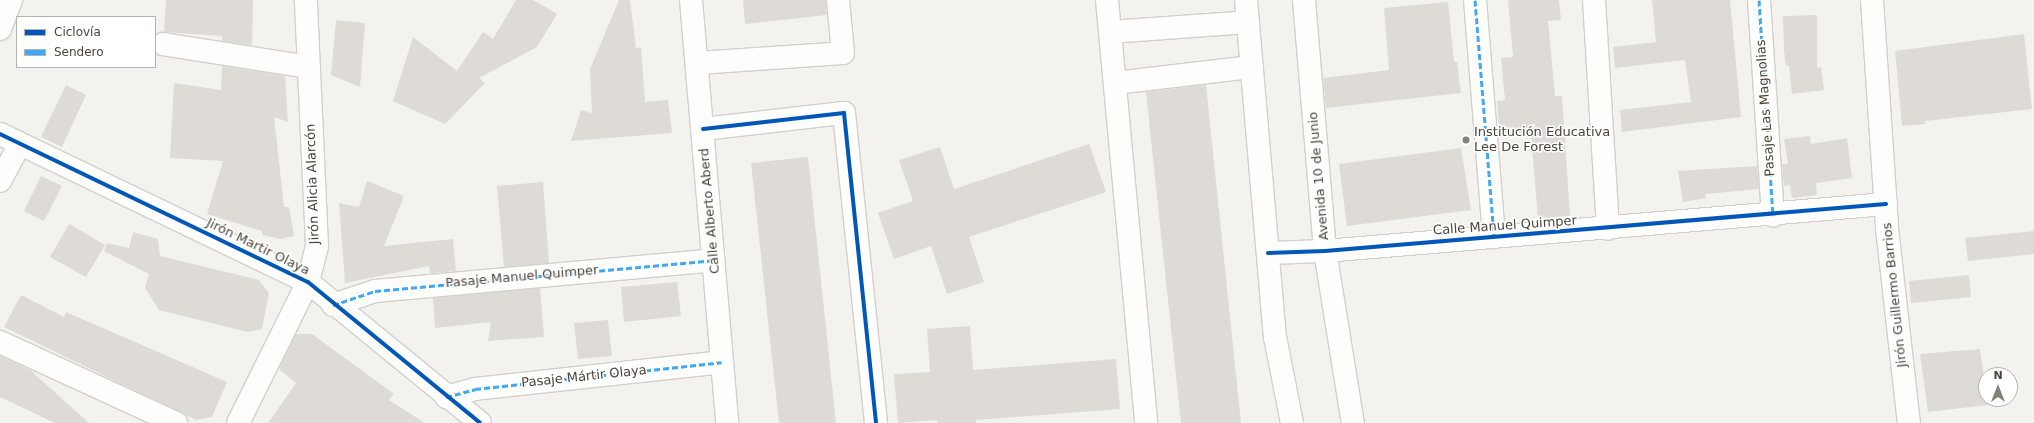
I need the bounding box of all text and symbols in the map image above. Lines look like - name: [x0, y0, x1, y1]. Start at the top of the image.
- legend: [16, 16, 156, 68]
- text: Ciclovía: [54, 25, 101, 39]
- street label: Pasaje Las Magnolias: [1753, 39, 1779, 177]
- text: Sendero: [54, 45, 104, 59]
- street label: Avenida 10 de Junio: [1306, 111, 1332, 241]
- street label: Jirón Alicia Alarcón: [303, 123, 323, 245]
- place label: Institución Educativa Lee De Forest: [1474, 125, 1610, 156]
- marker: Institución Educativa Lee De Forest: [1461, 135, 1471, 145]
- street label: Calle Alberto Aberd: [697, 147, 723, 275]
- street label: Calle Manuel Quimper: [1433, 213, 1577, 239]
- street label: Jirón Martir Olaya: [204, 215, 312, 279]
- street label: Jirón Guillermo Barrios: [1880, 222, 1910, 368]
- street label: Pasaje Manuel Quimper: [445, 263, 599, 291]
- street label: Pasaje Mártir Olaya: [521, 363, 647, 391]
- north arrow: [1978, 367, 2018, 407]
- text: N: [1993, 369, 2003, 382]

